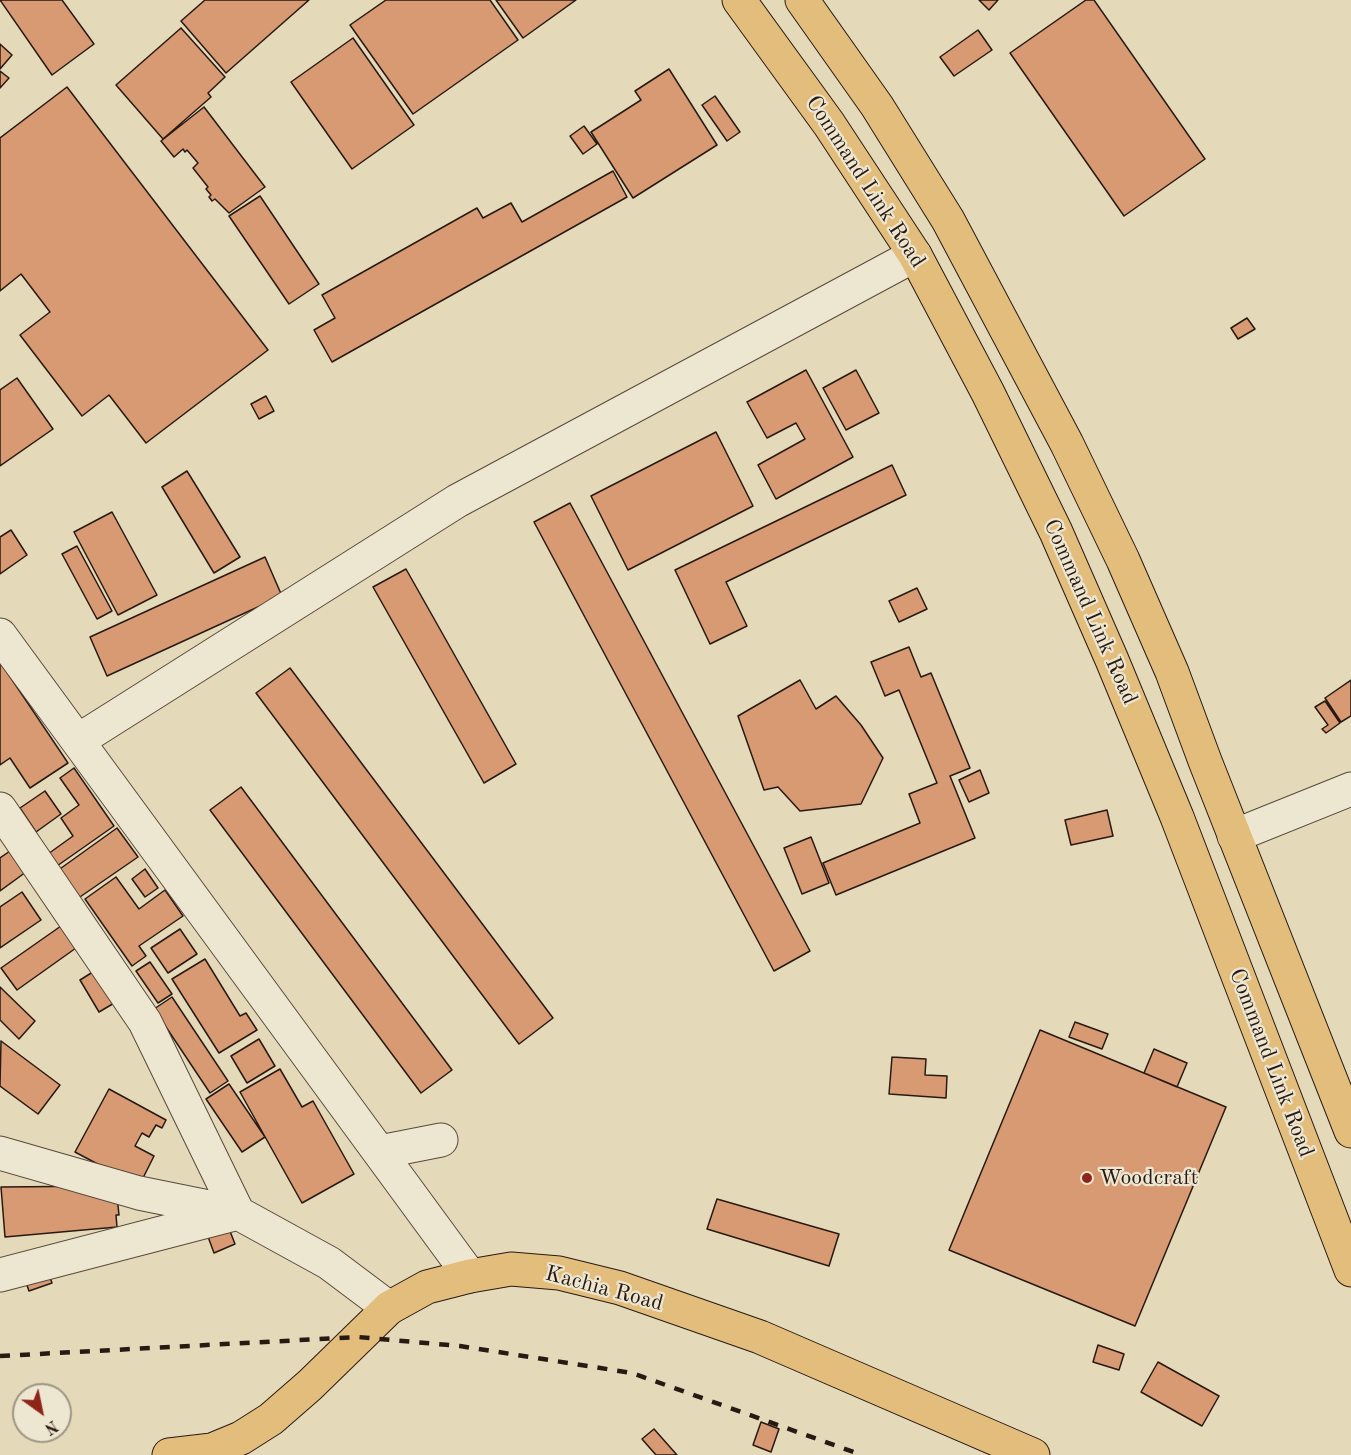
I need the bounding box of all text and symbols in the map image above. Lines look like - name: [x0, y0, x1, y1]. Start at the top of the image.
- street label: Command Link Road: [799, 91, 931, 273]
- street label: Command Link Road: [1037, 515, 1143, 709]
- street label: Command Link Road: [1223, 965, 1319, 1161]
- place label: Woodcraft: [1099, 1165, 1198, 1191]
- marker: Woodcraft: [1080, 1171, 1094, 1185]
- street label: Kachia Road: [542, 1261, 666, 1317]
- north arrow: [12, 1383, 72, 1443]
- text: N: [41, 1416, 60, 1436]

